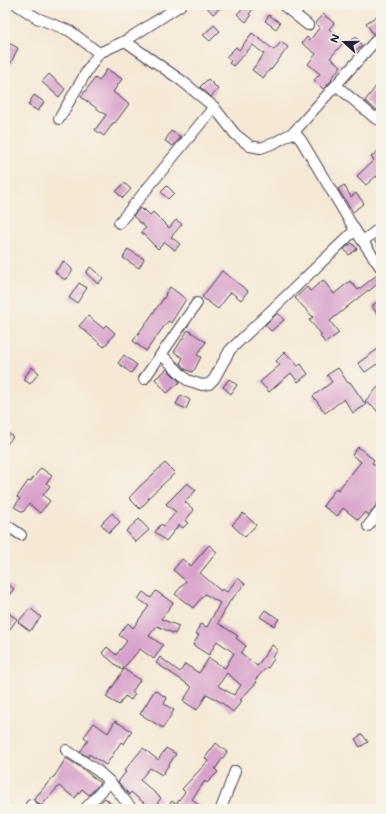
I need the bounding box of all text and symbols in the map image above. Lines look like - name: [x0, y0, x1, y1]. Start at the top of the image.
- north arrow: [324, 22, 364, 62]
- text: N: [326, 32, 343, 45]

